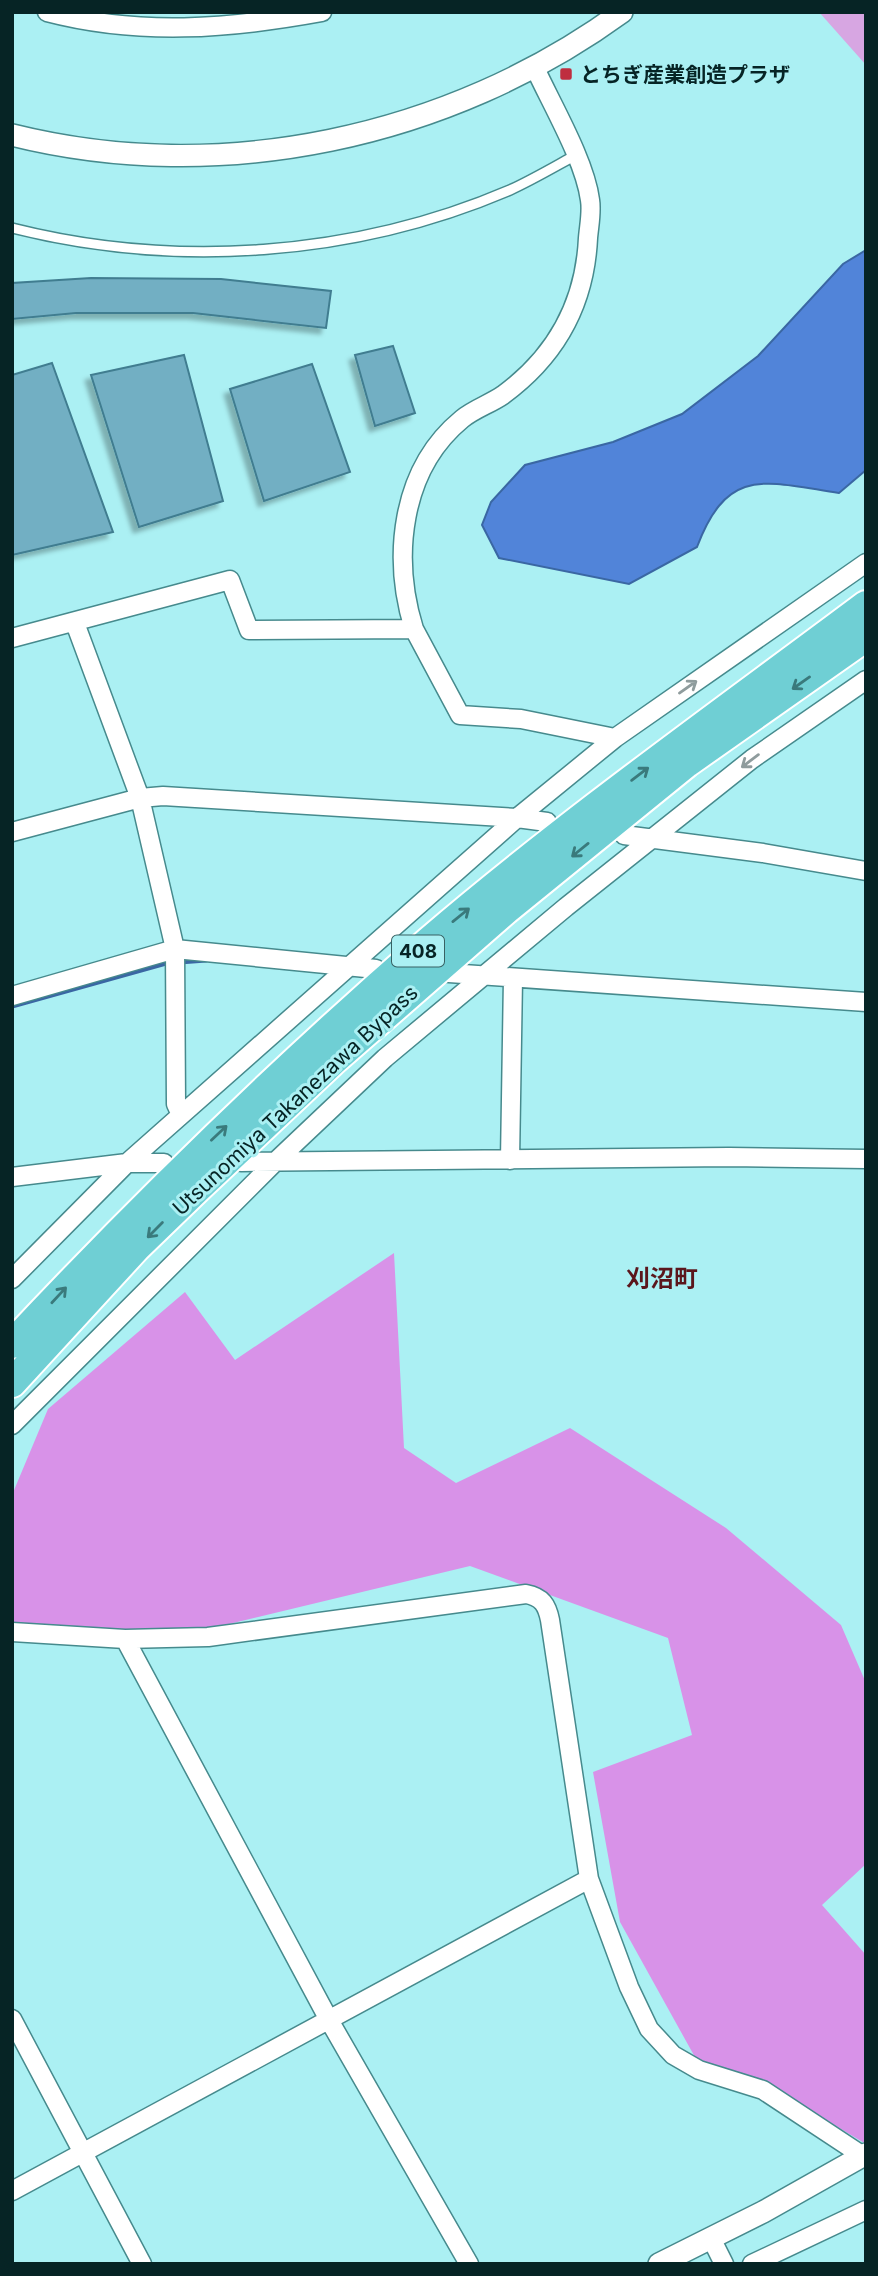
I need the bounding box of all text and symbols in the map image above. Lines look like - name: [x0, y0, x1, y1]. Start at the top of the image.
- place label: とちぎ産業創造プラザ: [580, 62, 790, 87]
- marker: とちぎ産業創造プラザ: [558, 66, 574, 82]
- one-way arrow: [792, 676, 811, 690]
- one-way arrow: [678, 680, 697, 694]
- one-way arrow: [740, 753, 759, 768]
- one-way arrow: [630, 767, 648, 782]
- one-way arrow: [572, 842, 590, 858]
- one-way arrow: [451, 908, 469, 923]
- road number: 408: [392, 936, 444, 967]
- street label: Utsunomiya Takanezawa Bypass: [167, 980, 423, 1220]
- one-way arrow: [210, 1125, 227, 1142]
- one-way arrow: [147, 1221, 164, 1238]
- district label: 刈沼町: [626, 1264, 698, 1293]
- one-way arrow: [51, 1286, 67, 1304]

